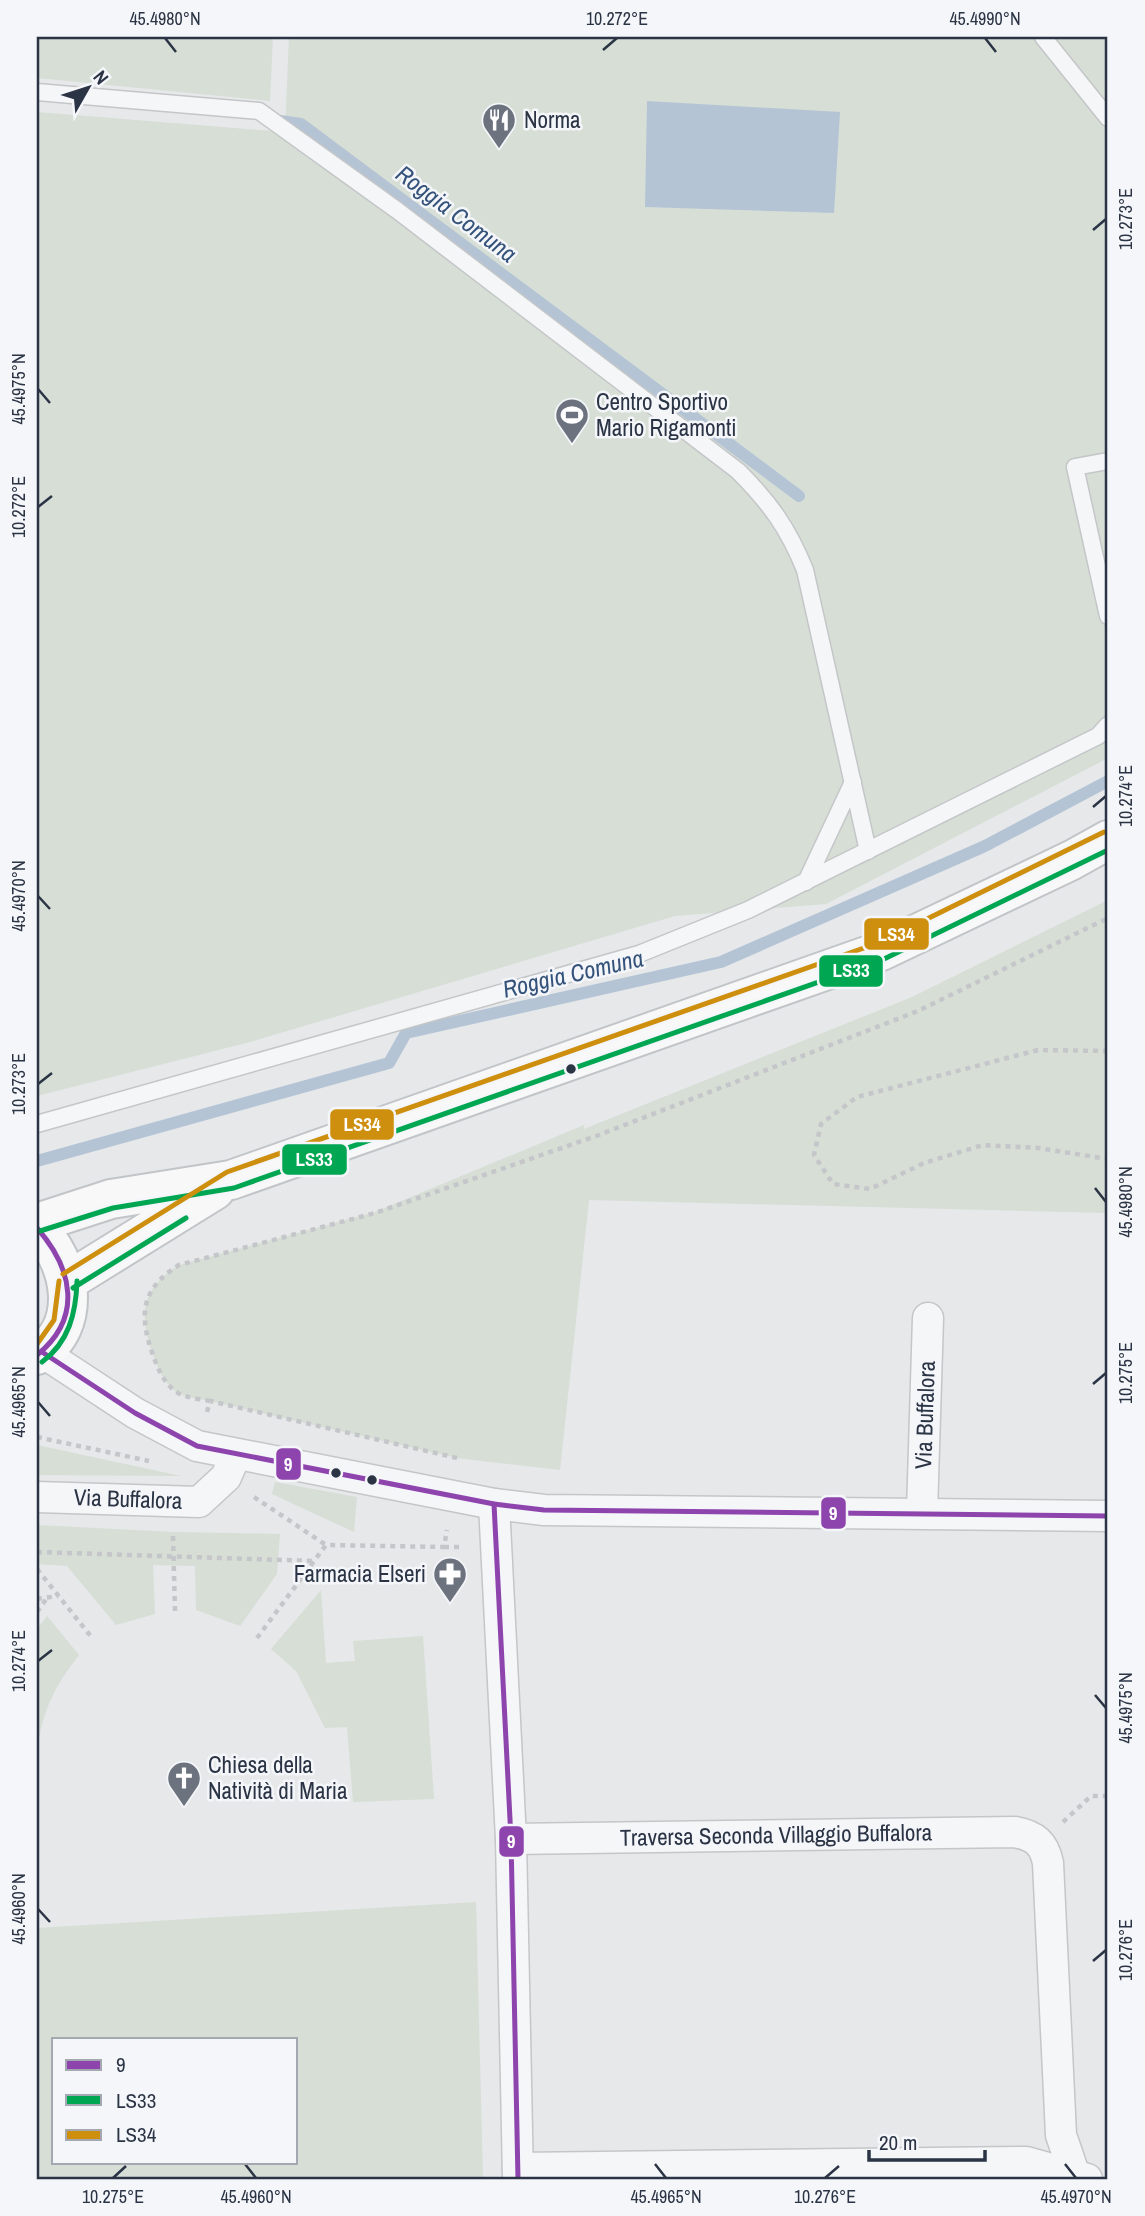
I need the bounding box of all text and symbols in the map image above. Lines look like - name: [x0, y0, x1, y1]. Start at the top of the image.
- text: 45.4980°N: [129, 6, 201, 31]
- text: 10.272°E: [586, 6, 648, 31]
- text: 45.4990°N: [949, 6, 1021, 31]
- north arrow: [52, 52, 122, 122]
- text: N: [88, 65, 115, 90]
- restaurant icon: Norma: [480, 101, 518, 150]
- place label: Norma: [524, 104, 581, 135]
- water label: Roggia Comuna: [390, 157, 523, 269]
- text: 10.273°E: [1113, 188, 1138, 250]
- text: 45.4975°N: [6, 353, 31, 425]
- place label: Centro Sportivo Mario Rigamonti: [596, 386, 736, 443]
- sports icon: Centro Sportivo Mario Rigamonti: [553, 396, 591, 445]
- text: 10.272°E: [6, 476, 31, 538]
- text: 10.274°E: [1113, 765, 1138, 827]
- text: 45.4970°N: [6, 860, 31, 932]
- line badge: LS34: [863, 917, 930, 951]
- text: LS34: [877, 921, 915, 947]
- water label: Roggia Comuna: [499, 941, 646, 1005]
- line badge: LS33: [818, 954, 884, 988]
- text: LS33: [832, 957, 870, 983]
- text: 10.273°E: [6, 1053, 31, 1115]
- unlabelled marker: [564, 1062, 578, 1076]
- line badge: LS34: [329, 1108, 395, 1141]
- text: LS34: [343, 1111, 381, 1137]
- line badge: LS33: [281, 1143, 348, 1176]
- text: LS33: [295, 1146, 333, 1172]
- text: 45.4980°N: [1113, 1166, 1138, 1238]
- text: 10.275°E: [1113, 1342, 1138, 1404]
- street label: Via Buffalora: [907, 1360, 942, 1470]
- text: 45.4965°N: [6, 1366, 31, 1438]
- line badge: 9: [275, 1447, 302, 1481]
- text: 9: [284, 1451, 293, 1477]
- unlabelled marker: [329, 1466, 343, 1480]
- unlabelled marker: [365, 1473, 379, 1487]
- street label: Via Buffalora: [73, 1481, 183, 1516]
- line badge: 9: [820, 1496, 847, 1530]
- text: 9: [829, 1500, 838, 1526]
- pharmacy icon: Farmacia Elseri: [431, 1555, 469, 1604]
- place label: Farmacia Elseri: [294, 1558, 426, 1589]
- text: 10.274°E: [6, 1630, 31, 1692]
- text: 45.4975°N: [1113, 1672, 1138, 1744]
- place label: Chiesa della Natività di Maria: [208, 1749, 348, 1806]
- church icon: Chiesa della Natività di Maria: [165, 1759, 203, 1808]
- street label: Traversa Seconda Villaggio Buffalora: [620, 1816, 933, 1853]
- line badge: 9: [498, 1825, 525, 1858]
- text: 9: [507, 1828, 516, 1854]
- text: 45.4960°N: [6, 1873, 31, 1945]
- text: 10.276°E: [1113, 1919, 1138, 1981]
- legend: [52, 2038, 298, 2164]
- text: 9: [116, 2050, 126, 2079]
- text: LS33: [116, 2086, 156, 2115]
- scale bar: [869, 2118, 984, 2162]
- text: LS34: [116, 2120, 157, 2149]
- text: 20 m: [879, 2128, 917, 2157]
- text: 10.275°E: [82, 2184, 144, 2209]
- text: 45.4960°N: [220, 2184, 292, 2209]
- text: 45.4965°N: [630, 2184, 702, 2209]
- text: 10.276°E: [794, 2184, 856, 2209]
- text: 45.4970°N: [1040, 2184, 1112, 2209]

